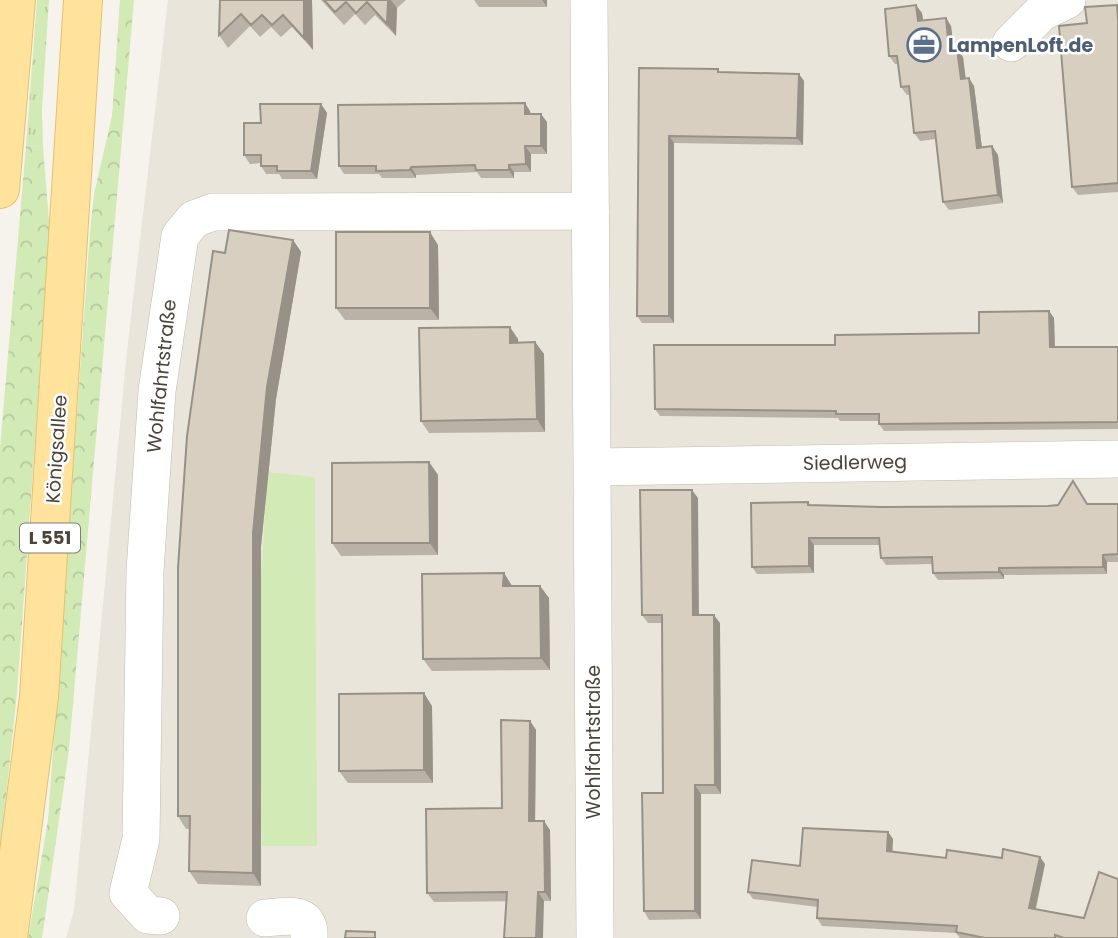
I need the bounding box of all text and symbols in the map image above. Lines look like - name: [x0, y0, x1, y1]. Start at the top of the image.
- office icon: LampenLoft.de: [905, 26, 943, 64]
- place label: LampenLoft.de: [948, 32, 1093, 59]
- street label: Wohlfahrtstraße: [140, 298, 183, 454]
- street label: Königsallee: [39, 394, 74, 504]
- street label: Siedlerweg: [803, 448, 907, 477]
- road number: L 551: [20, 524, 80, 552]
- street label: Wohlfahrtstraße: [580, 665, 607, 819]

